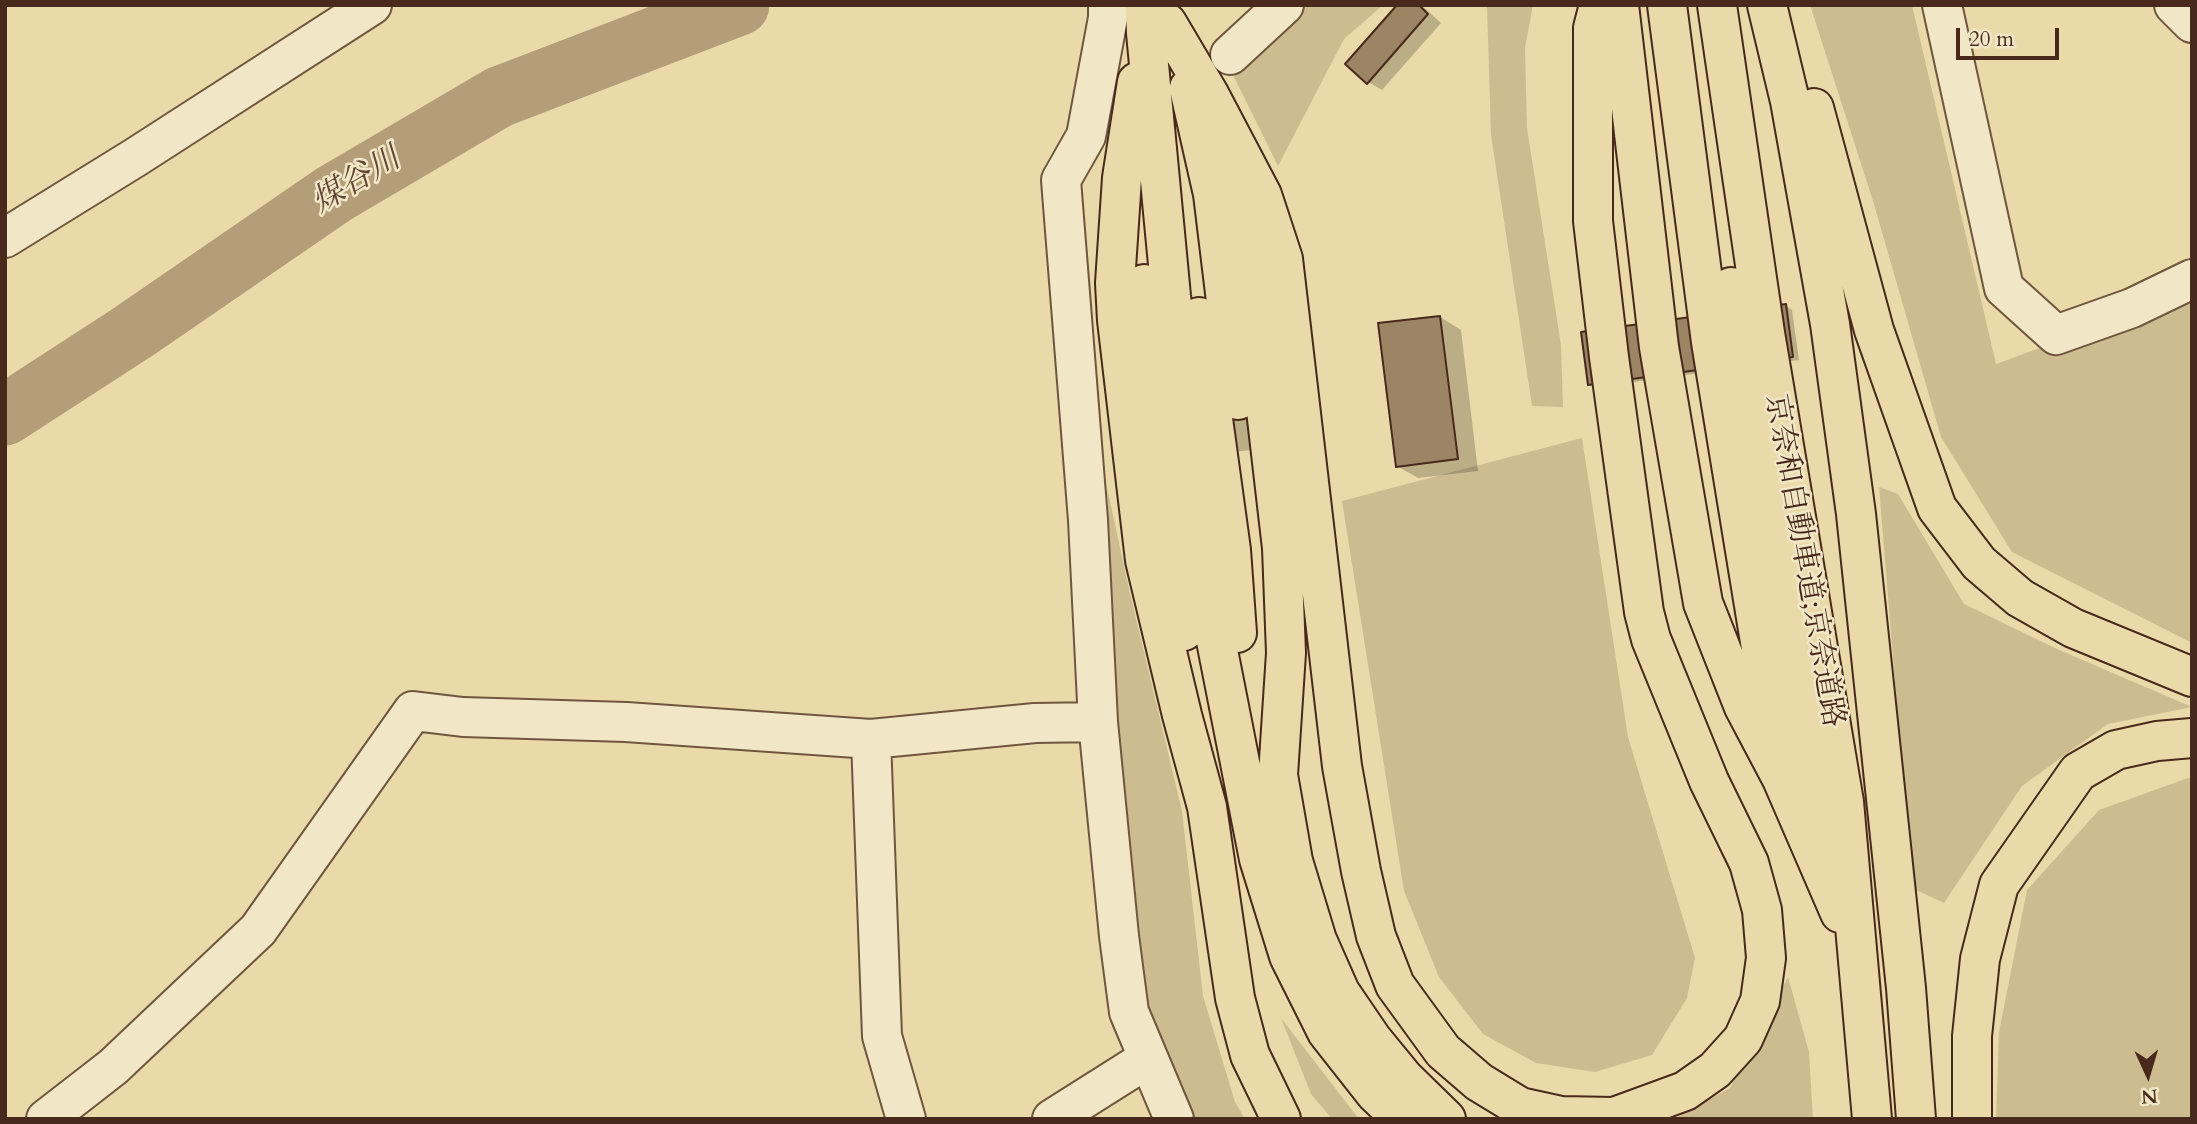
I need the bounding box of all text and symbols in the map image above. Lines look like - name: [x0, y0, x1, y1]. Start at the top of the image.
- scale bar: [1959, 14, 2062, 58]
- text: 20 m: [1969, 25, 2014, 54]
- water label: 煤谷川: [306, 141, 408, 223]
- street label: 京奈和自動車道;京奈道路: [1756, 392, 1850, 730]
- north arrow: [2113, 1040, 2183, 1110]
- text: N: [2140, 1082, 2159, 1109]

